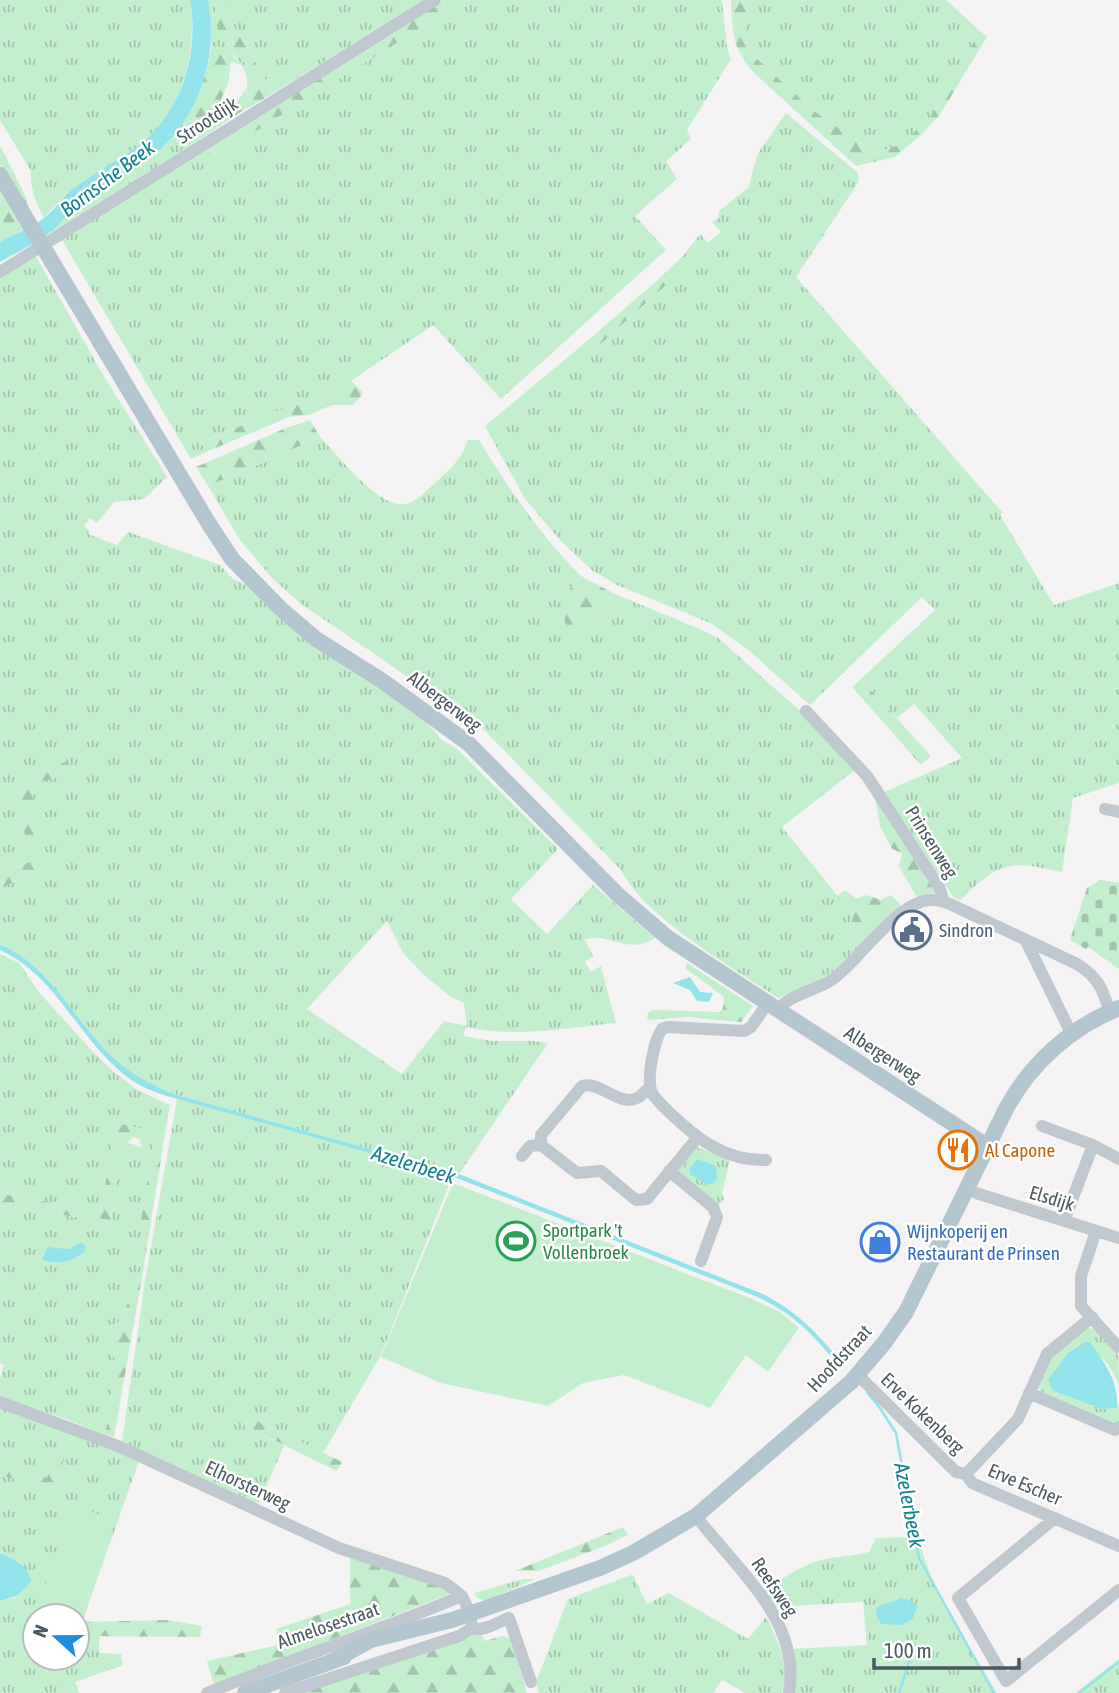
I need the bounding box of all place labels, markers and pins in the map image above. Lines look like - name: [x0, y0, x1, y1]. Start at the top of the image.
- public building icon: Sindron: [891, 909, 933, 951]
- place label: Sindron: [939, 919, 993, 941]
- restaurant icon: Al Capone: [937, 1129, 979, 1171]
- place label: Al Capone: [985, 1139, 1055, 1161]
- place label: Sportpark 't Vollenbroek: [543, 1219, 630, 1263]
- sports icon: Sportpark 't Vollenbroek: [495, 1220, 537, 1262]
- place label: Wijnkoperij en Restaurant de Prinsen: [907, 1220, 1060, 1264]
- shop icon: Wijnkoperij en Restaurant de Prinsen: [859, 1221, 901, 1263]

